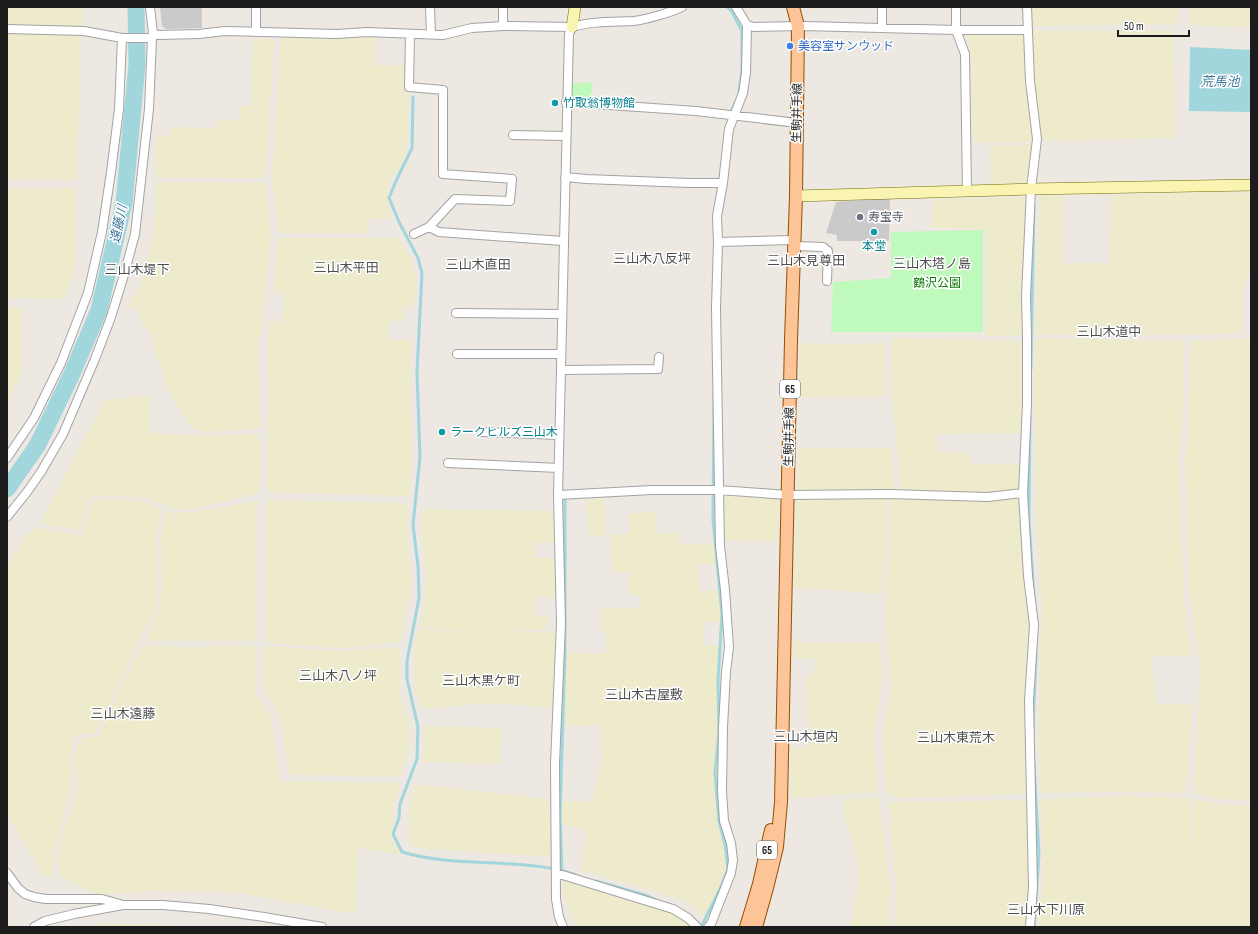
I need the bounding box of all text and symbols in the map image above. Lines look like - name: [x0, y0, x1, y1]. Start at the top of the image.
- scale bar: [1118, 12, 1189, 38]
- text: 50 m: [1124, 19, 1144, 34]
- place label: 美容室サンウッド: [798, 39, 894, 54]
- marker: 美容室サンウッド: [785, 41, 795, 51]
- water label: 荒馬池: [1200, 74, 1241, 90]
- street label: 生駒井手線: [789, 83, 806, 143]
- place label: 竹取翁博物館: [563, 96, 635, 111]
- marker: 竹取翁博物館: [550, 98, 560, 108]
- water label: 遠藤川: [107, 202, 131, 245]
- place label: 寿宝寺: [868, 210, 904, 225]
- marker: 寿宝寺: [855, 212, 865, 222]
- marker: 本堂: [869, 227, 879, 237]
- place label: 本堂: [862, 239, 886, 254]
- district label: 三山木八反坪: [613, 251, 691, 267]
- district label: 三山木見尊田: [767, 253, 845, 269]
- district label: 三山木塔ノ島: [893, 256, 971, 272]
- district label: 三山木直田: [445, 257, 511, 273]
- district label: 三山木平田: [313, 260, 379, 276]
- district label: 三山木堤下: [104, 262, 170, 278]
- park label: 鶴沢公園: [913, 276, 961, 291]
- district label: 三山木道中: [1076, 324, 1142, 340]
- road number: 65: [780, 380, 800, 398]
- street label: 生駒井手線: [781, 407, 798, 467]
- place label: ラークヒルズ三山木: [450, 425, 558, 440]
- marker: ラークヒルズ三山木: [437, 427, 447, 437]
- district label: 三山木八ノ坪: [299, 668, 377, 684]
- district label: 三山木黒ケ町: [442, 673, 520, 689]
- district label: 三山木古屋敷: [605, 687, 683, 703]
- district label: 三山木遠藤: [90, 706, 156, 722]
- district label: 三山木垣内: [773, 729, 839, 745]
- district label: 三山木東荒木: [917, 730, 995, 746]
- road number: 65: [757, 841, 777, 859]
- district label: 三山木下川原: [1007, 902, 1085, 918]

